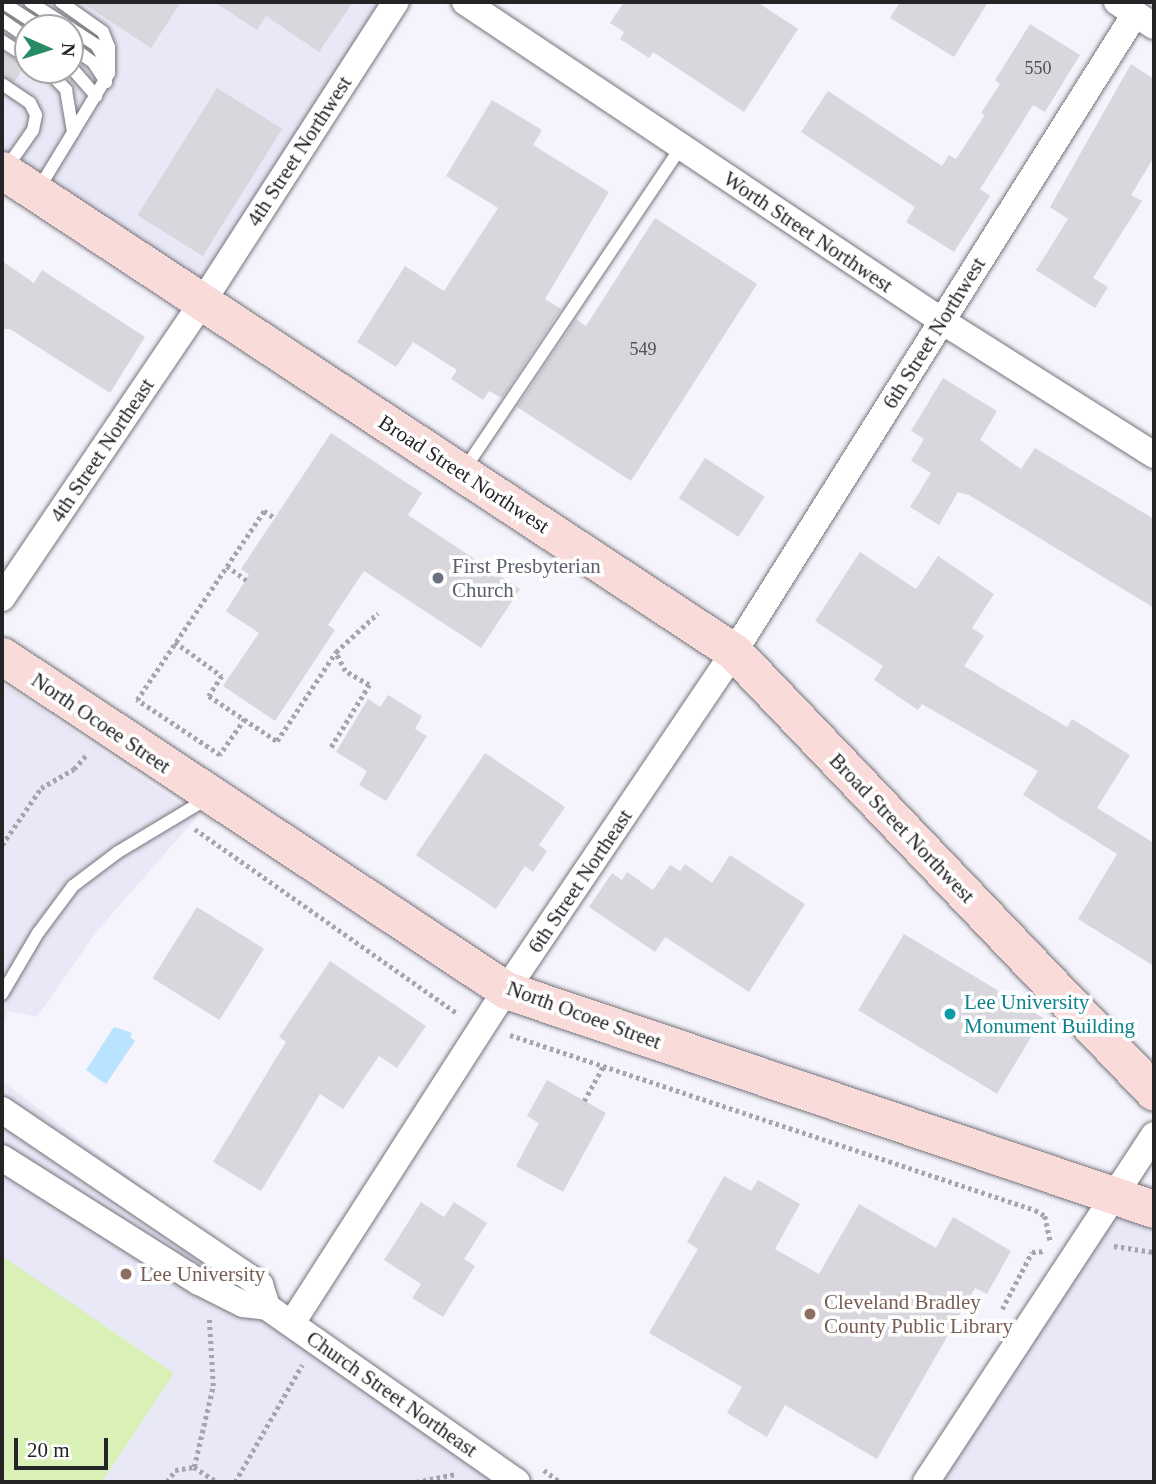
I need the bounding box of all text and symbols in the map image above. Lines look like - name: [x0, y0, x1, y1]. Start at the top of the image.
- north arrow: [14, 14, 84, 84]
- text: N: [58, 43, 79, 57]
- house number: 550: [1024, 57, 1051, 79]
- street label: 4th Street Northwest: [241, 71, 357, 231]
- street label: Worth Street Northwest: [718, 166, 898, 298]
- street label: 6th Street Northwest: [877, 253, 991, 413]
- house number: 549: [630, 338, 656, 360]
- street label: 4th Street Northeast: [45, 373, 159, 527]
- street label: Broad Street Northwest: [374, 409, 554, 539]
- place label: First Presbyterian Church: [452, 553, 601, 603]
- marker: First Presbyterian Church: [430, 570, 446, 586]
- street label: North Ocoee Street: [27, 667, 175, 779]
- street label: Broad Street Northwest: [824, 748, 980, 908]
- street label: 6th Street Northeast: [523, 804, 637, 958]
- street label: North Ocoee Street: [504, 975, 664, 1055]
- place label: Lee University Monument Building: [964, 989, 1135, 1039]
- marker: Lee University Monument Building: [942, 1006, 958, 1022]
- place label: Lee University: [140, 1261, 265, 1287]
- marker: Lee University: [118, 1266, 134, 1282]
- place label: Cleveland Bradley County Public Library: [824, 1289, 1013, 1339]
- marker: Cleveland Bradley County Public Library: [802, 1306, 818, 1322]
- street label: Church Street Northeast: [302, 1325, 482, 1463]
- scale bar: [18, 1424, 112, 1468]
- text: 20 m: [27, 1438, 70, 1462]

